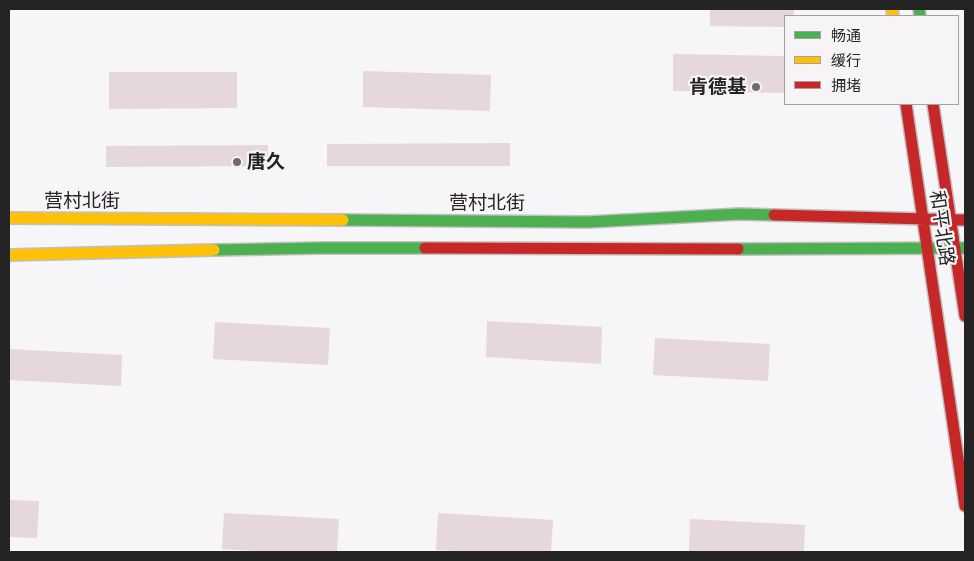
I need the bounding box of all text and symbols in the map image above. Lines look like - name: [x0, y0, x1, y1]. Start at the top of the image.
- legend: [784, 15, 959, 105]
- text: 畅通: [831, 26, 861, 44]
- text: 缓行: [831, 51, 861, 69]
- place label: 肯德基: [689, 76, 746, 98]
- text: 拥堵: [831, 76, 861, 94]
- marker: 肯德基: [750, 81, 762, 93]
- place label: 唐久: [247, 151, 285, 173]
- marker: 唐久: [231, 156, 243, 168]
- street label: 和平北路: [925, 189, 959, 267]
- street label: 营村北街: [44, 190, 120, 212]
- street label: 营村北街: [449, 192, 525, 214]

